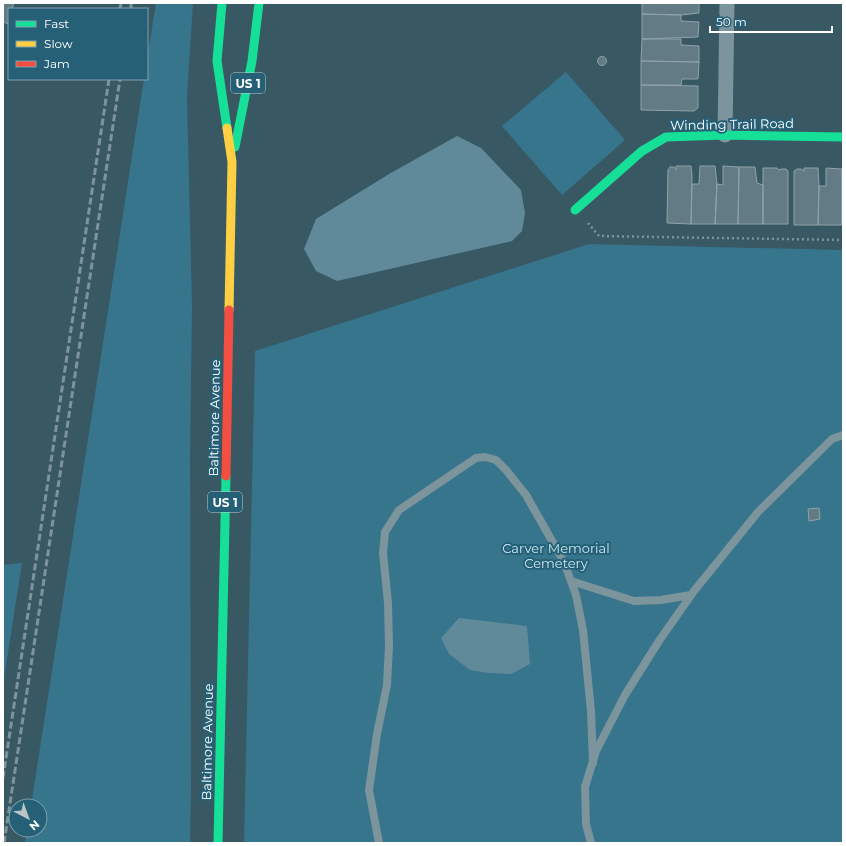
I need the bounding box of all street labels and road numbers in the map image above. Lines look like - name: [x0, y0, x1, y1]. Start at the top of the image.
- road number: US 1: [231, 73, 265, 93]
- street label: Winding Trail Road: [670, 115, 794, 133]
- street label: Baltimore Avenue: [205, 359, 223, 477]
- road number: US 1: [208, 492, 242, 512]
- street label: Baltimore Avenue: [198, 683, 216, 801]

